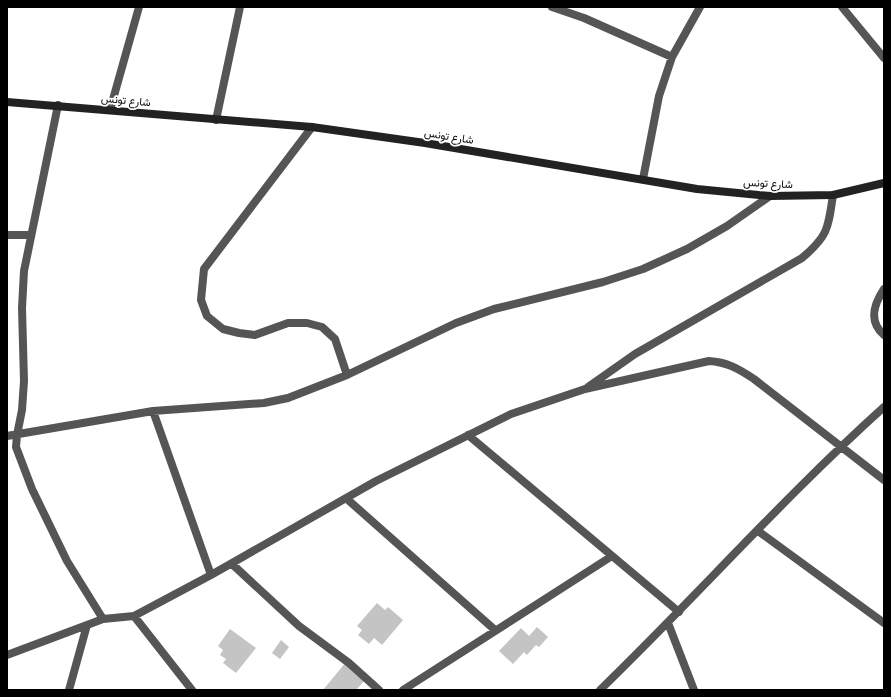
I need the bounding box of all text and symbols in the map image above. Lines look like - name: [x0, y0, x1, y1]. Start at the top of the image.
- street label: شارع تونس: [100, 92, 152, 110]
- street label: شارع تونس: [423, 126, 475, 148]
- street label: شارع تونس: [743, 176, 794, 192]

